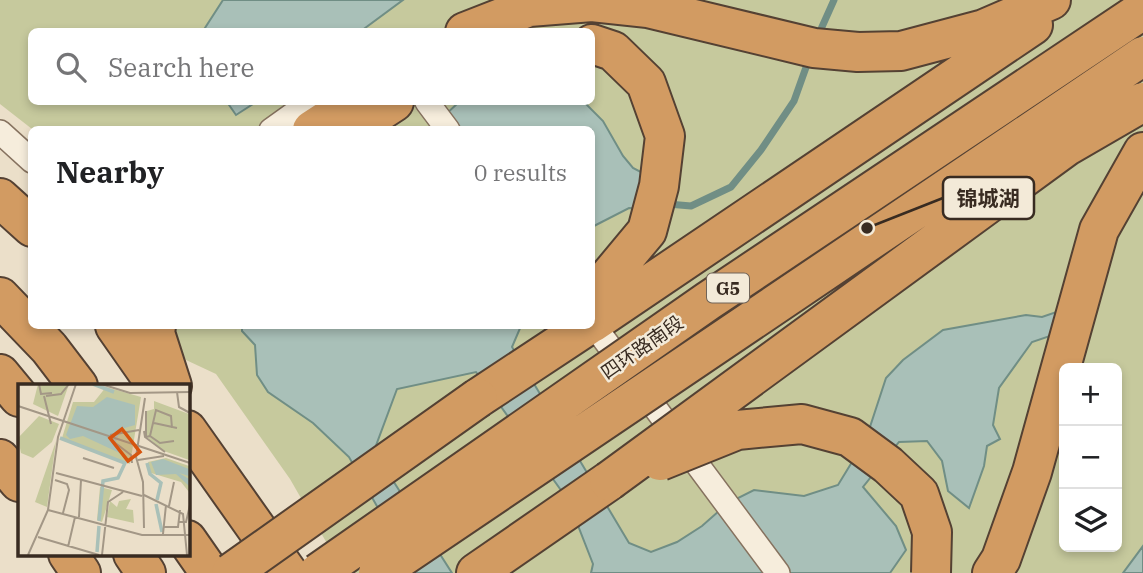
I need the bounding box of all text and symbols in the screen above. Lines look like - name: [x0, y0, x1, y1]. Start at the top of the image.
- search box: [28, 28, 595, 105]
- icon: search: [52, 48, 90, 86]
- text: Search here: [108, 50, 254, 84]
- text: Nearby: [56, 152, 164, 191]
- text: 0 results: [474, 157, 567, 187]
- callout: 锦城湖: [943, 177, 1034, 219]
- text: 锦城湖: [957, 184, 1020, 212]
- road number: G5: [707, 274, 749, 302]
- street label: 四环路南段: [596, 310, 688, 384]
- map controls: [1059, 363, 1122, 552]
- button: +: [1059, 363, 1122, 426]
- inset map: [18, 384, 189, 556]
- button: −: [1059, 426, 1122, 489]
- button: layers: [1059, 489, 1122, 552]

